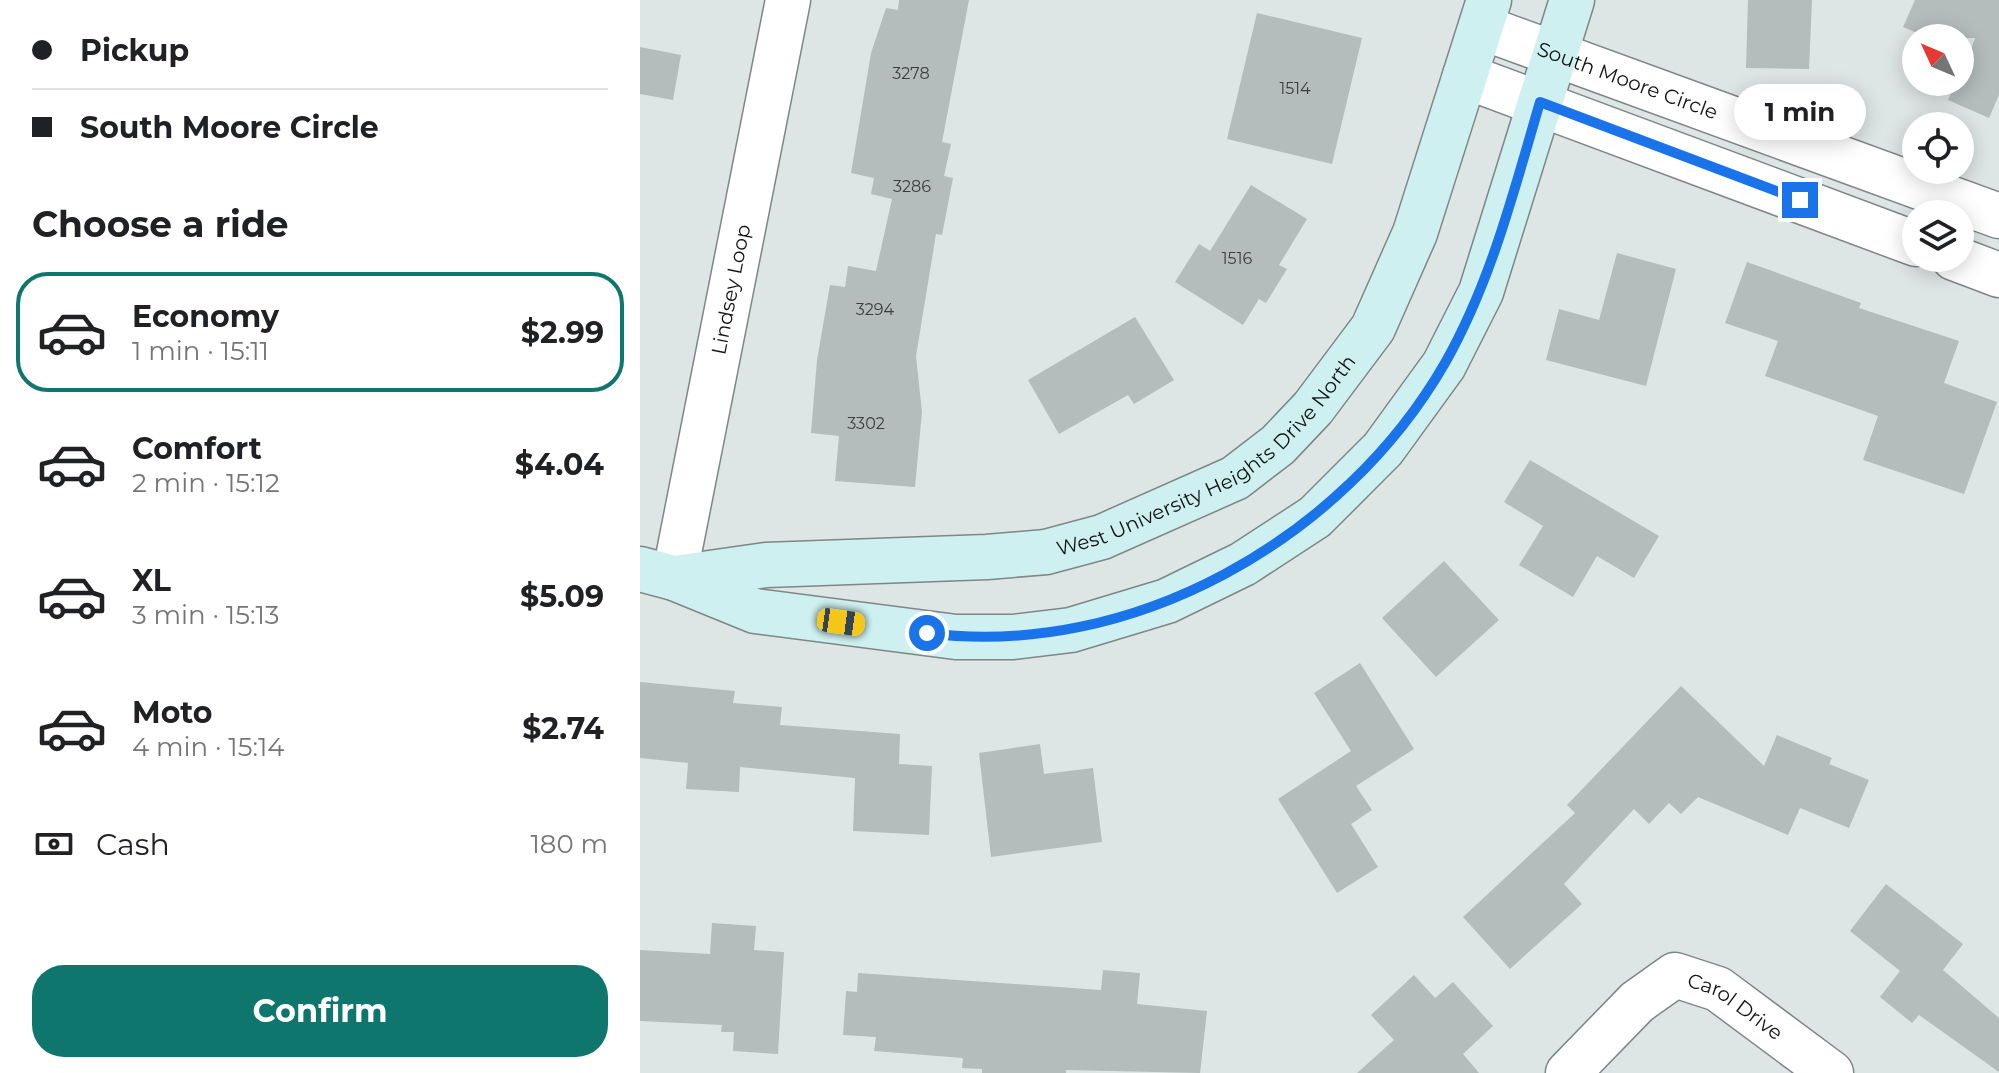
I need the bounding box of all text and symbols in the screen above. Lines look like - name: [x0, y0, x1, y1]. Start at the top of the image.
- north arrow: [1902, 24, 1974, 96]
- map controls: [1902, 24, 1974, 272]
- text: Pickup: [80, 32, 189, 69]
- street label: South Moore Circle: [1534, 37, 1721, 124]
- house number: 3278: [892, 64, 930, 83]
- house number: 1514: [1279, 79, 1311, 98]
- callout: 1 min: [1734, 84, 1866, 140]
- text: 1 min: [1765, 96, 1835, 128]
- text: South Moore Circle: [80, 109, 379, 146]
- button: locate: [1902, 112, 1974, 184]
- house number: 3286: [893, 177, 931, 196]
- route end: [1782, 182, 1818, 218]
- button: layers: [1902, 200, 1974, 272]
- text: Choose a ride: [32, 202, 289, 246]
- street label: Lindsey Loop: [706, 222, 755, 357]
- house number: 1516: [1222, 249, 1252, 268]
- icon: car: [36, 296, 108, 368]
- text: Economy: [132, 298, 279, 335]
- house number: 3294: [856, 300, 895, 319]
- text: $2.99: [521, 314, 604, 351]
- text: 1 min · 15:11: [132, 335, 269, 367]
- street label: West University Heights Drive North: [1054, 350, 1361, 561]
- house number: 3302: [847, 414, 885, 433]
- icon: car: [36, 428, 108, 500]
- text: Comfort: [132, 430, 262, 467]
- text: $4.04: [515, 446, 604, 483]
- text: 2 min · 15:12: [132, 467, 280, 499]
- icon: car: [36, 560, 108, 632]
- text: XL: [132, 562, 171, 599]
- text: $5.09: [520, 578, 604, 615]
- text: 3 min · 15:13: [132, 599, 279, 631]
- car: [816, 607, 866, 637]
- route start: [909, 615, 945, 651]
- icon: car: [36, 692, 108, 764]
- text: Moto: [132, 694, 213, 731]
- text: $2.74: [522, 710, 604, 747]
- text: 4 min · 15:14: [132, 731, 285, 763]
- icon: cash: [32, 822, 76, 866]
- text: Cash: [96, 826, 170, 863]
- text: 180 m: [530, 828, 608, 860]
- button: Confirm: [32, 965, 608, 1057]
- street label: Carol Drive: [1684, 968, 1788, 1045]

